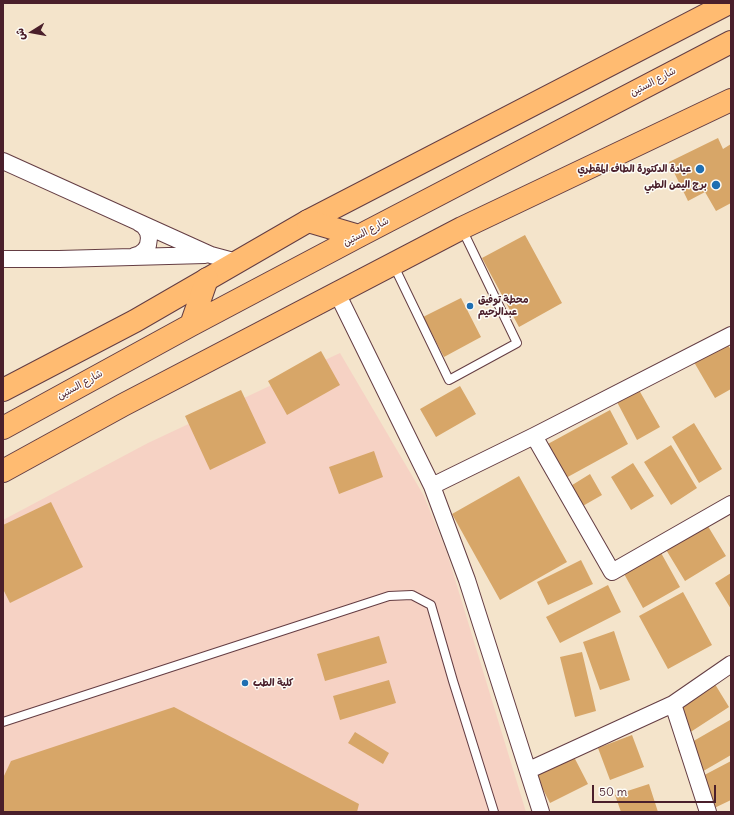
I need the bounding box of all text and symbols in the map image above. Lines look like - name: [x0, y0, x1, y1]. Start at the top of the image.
- north arrow: [12, 12, 52, 52]
- text: ش: [12, 27, 28, 42]
- street label: شارع الستين: [628, 65, 678, 99]
- place label: عيادة الدكتورة الطاف المقطري: [577, 163, 691, 175]
- marker: عيادة الدكتورة الطاف المقطري: [694, 163, 706, 175]
- place label: برج اليمن الطبي: [644, 179, 707, 191]
- marker: برج اليمن الطبي: [710, 179, 722, 191]
- street label: شارع الستين: [341, 215, 391, 249]
- place label: محطة توفيق عبدالرحيم: [478, 294, 529, 318]
- marker: محطة توفيق عبدالرحيم: [465, 301, 475, 311]
- street label: شارع الستين: [55, 368, 105, 402]
- place label: كلية الطب: [253, 677, 293, 689]
- marker: كلية الطب: [240, 678, 250, 688]
- scale bar: [594, 777, 718, 803]
- text: 50 m: [599, 784, 627, 799]

